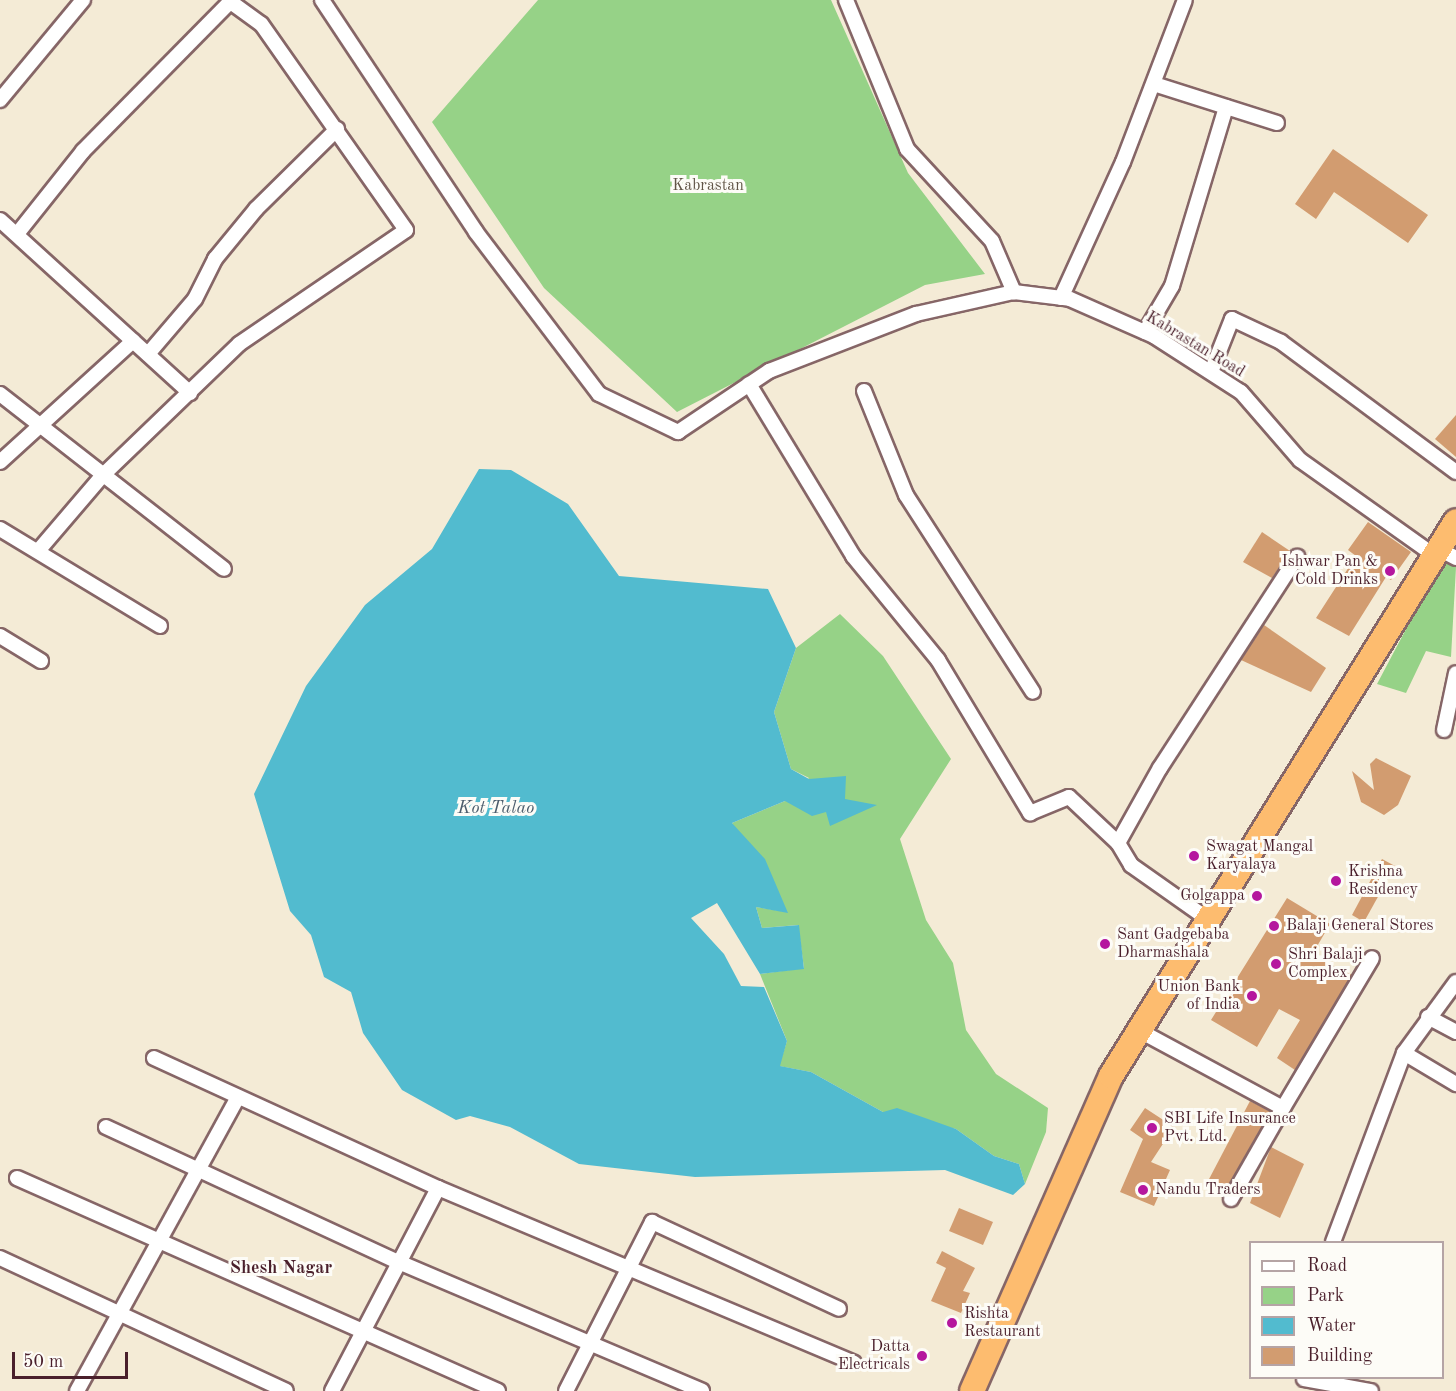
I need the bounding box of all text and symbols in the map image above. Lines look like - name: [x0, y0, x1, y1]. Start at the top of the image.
- park label: Kabrastan: [672, 176, 744, 196]
- street label: Kabrastan Road: [1142, 308, 1248, 382]
- place label: Ishwar Pan & Cold Drinks: [1281, 552, 1378, 590]
- marker: Ishwar Pan & Cold Drinks: [1383, 564, 1397, 578]
- water label: Kot Talao: [458, 797, 534, 819]
- place label: Swagat Mangal Karyalaya: [1206, 837, 1313, 875]
- marker: Swagat Mangal Karyalaya: [1187, 849, 1201, 863]
- place label: Krishna Residency: [1348, 862, 1418, 900]
- marker: Krishna Residency: [1329, 874, 1343, 888]
- place label: Golgappa: [1180, 886, 1245, 906]
- marker: Golgappa: [1250, 889, 1264, 903]
- place label: Balaji General Stores: [1286, 916, 1434, 936]
- marker: Balaji General Stores: [1267, 919, 1281, 933]
- place label: Sant Gadgebaba Dharmashala: [1117, 925, 1230, 963]
- marker: Sant Gadgebaba Dharmashala: [1098, 937, 1112, 951]
- place label: Shri Balaji Complex: [1288, 945, 1363, 983]
- marker: Shri Balaji Complex: [1269, 957, 1283, 971]
- place label: Union Bank of India: [1158, 977, 1240, 1015]
- marker: Union Bank of India: [1245, 989, 1259, 1003]
- place label: SBI Life Insurance Pvt. Ltd.: [1164, 1109, 1296, 1147]
- marker: SBI Life Insurance Pvt. Ltd.: [1145, 1121, 1159, 1135]
- place label: Nandu Traders: [1155, 1180, 1260, 1200]
- marker: Nandu Traders: [1136, 1183, 1150, 1197]
- legend: [1249, 1241, 1444, 1379]
- district label: Shesh Nagar: [230, 1257, 332, 1279]
- text: Road: [1307, 1257, 1347, 1275]
- text: Park: [1307, 1287, 1344, 1305]
- place label: Rishta Restaurant: [964, 1304, 1041, 1342]
- marker: Rishta Restaurant: [945, 1316, 959, 1330]
- text: Water: [1307, 1317, 1356, 1335]
- place label: Datta Electricals: [838, 1337, 910, 1375]
- scale bar: [15, 1340, 130, 1378]
- text: Building: [1307, 1347, 1372, 1365]
- marker: Datta Electricals: [915, 1349, 929, 1363]
- text: 50 m: [23, 1353, 63, 1371]

